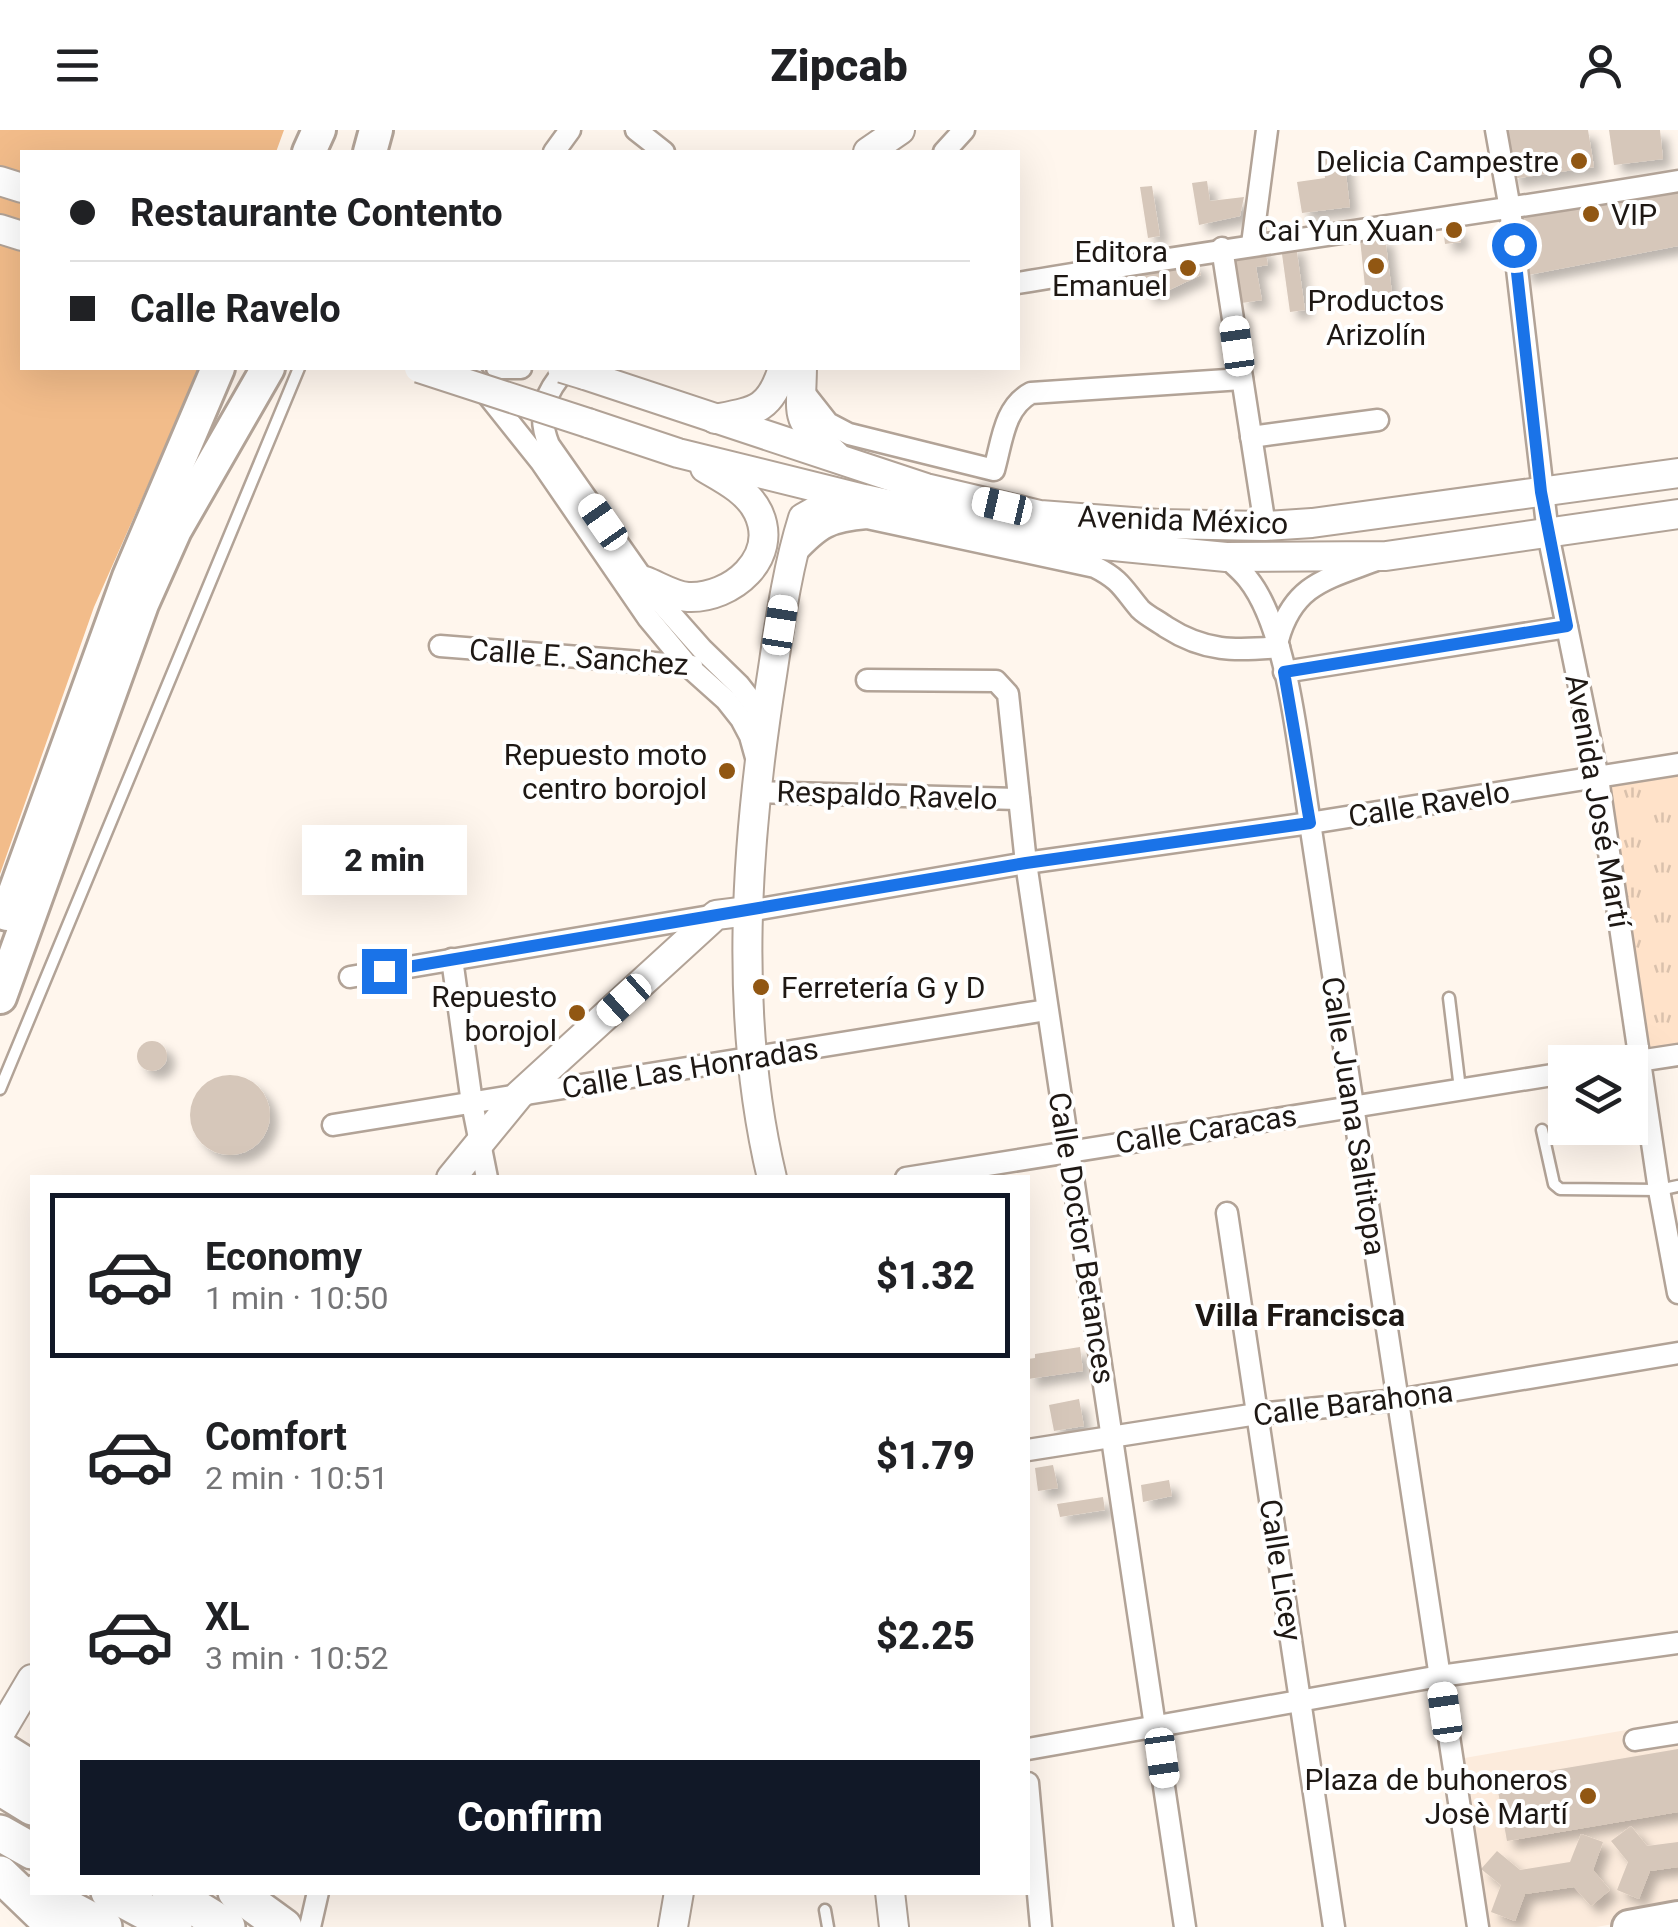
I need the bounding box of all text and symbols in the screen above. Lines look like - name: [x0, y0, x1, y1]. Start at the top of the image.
- icon: menu: [50, 38, 105, 93]
- icon: person: [1573, 38, 1628, 93]
- text: Zipcab: [770, 39, 908, 92]
- place label: Delicia Campestre: [1316, 144, 1559, 179]
- marker: Delicia Campestre: [1568, 150, 1590, 172]
- text: Restaurante Contento: [130, 191, 503, 235]
- place label: VIP: [1611, 197, 1657, 232]
- marker: VIP: [1580, 203, 1602, 225]
- place label: Cai Yun Xuan: [1258, 213, 1434, 248]
- marker: Cai Yun Xuan: [1443, 219, 1465, 241]
- route start: [1492, 223, 1537, 268]
- place label: Editora Emanuel: [1052, 234, 1168, 303]
- marker: Productos Arizolín: [1365, 255, 1387, 277]
- marker: Editora Emanuel: [1177, 257, 1199, 279]
- place label: Productos Arizolín: [1307, 283, 1445, 352]
- text: Calle Ravelo: [130, 287, 341, 331]
- car: [1218, 314, 1256, 378]
- car: [969, 485, 1035, 527]
- car: [574, 489, 632, 555]
- street label: Avenida México: [1077, 499, 1289, 541]
- car: [760, 593, 800, 657]
- street label: Calle E. Sanchez: [468, 632, 690, 682]
- street label: Avenida José Martí: [1558, 672, 1638, 932]
- place label: Repuesto moto centro borojol: [504, 737, 707, 806]
- marker: Repuesto moto centro borojol: [716, 760, 738, 782]
- street label: Respaldo Ravelo: [776, 774, 998, 816]
- street label: Calle Ravelo: [1346, 774, 1512, 834]
- callout: 2 min: [302, 826, 466, 896]
- text: 2 min: [344, 841, 425, 879]
- route end: [362, 949, 407, 994]
- car: [592, 969, 656, 1031]
- place label: Ferretería G y D: [781, 970, 985, 1005]
- street label: Calle Juana Saltitopa: [1315, 974, 1393, 1258]
- marker: Ferretería G y D: [750, 976, 772, 998]
- place label: Repuesto borojol: [431, 979, 557, 1048]
- marker: Repuesto borojol: [566, 1002, 588, 1024]
- street label: Calle Las Honradas: [559, 1030, 821, 1106]
- map controls: [1548, 1045, 1648, 1145]
- button: layers: [1548, 1045, 1648, 1145]
- street label: Calle Doctor Betances: [1042, 1090, 1122, 1386]
- street label: Calle Caracas: [1113, 1097, 1299, 1161]
- icon: car: [85, 1231, 175, 1321]
- text: Economy: [205, 1235, 362, 1279]
- text: $1.32: [876, 1254, 975, 1298]
- text: 1 min · 10:50: [205, 1279, 388, 1317]
- district label: Villa Francisca: [1195, 1296, 1405, 1334]
- street label: Calle Barahona: [1251, 1373, 1455, 1433]
- icon: car: [85, 1411, 175, 1501]
- text: Comfort: [205, 1415, 347, 1459]
- text: $1.79: [876, 1434, 975, 1478]
- text: 2 min · 10:51: [205, 1459, 388, 1497]
- street label: Calle Licey: [1253, 1497, 1309, 1643]
- icon: car: [85, 1591, 175, 1681]
- text: XL: [205, 1595, 250, 1639]
- text: $2.25: [876, 1614, 975, 1658]
- text: 3 min · 10:52: [205, 1639, 388, 1677]
- car: [1426, 1680, 1464, 1744]
- car: [1143, 1726, 1181, 1790]
- button: Confirm: [80, 1760, 980, 1875]
- place label: Plaza de buhoneros Josè Martí: [1305, 1762, 1570, 1831]
- marker: Plaza de buhoneros Josè Martí: [1577, 1785, 1599, 1807]

